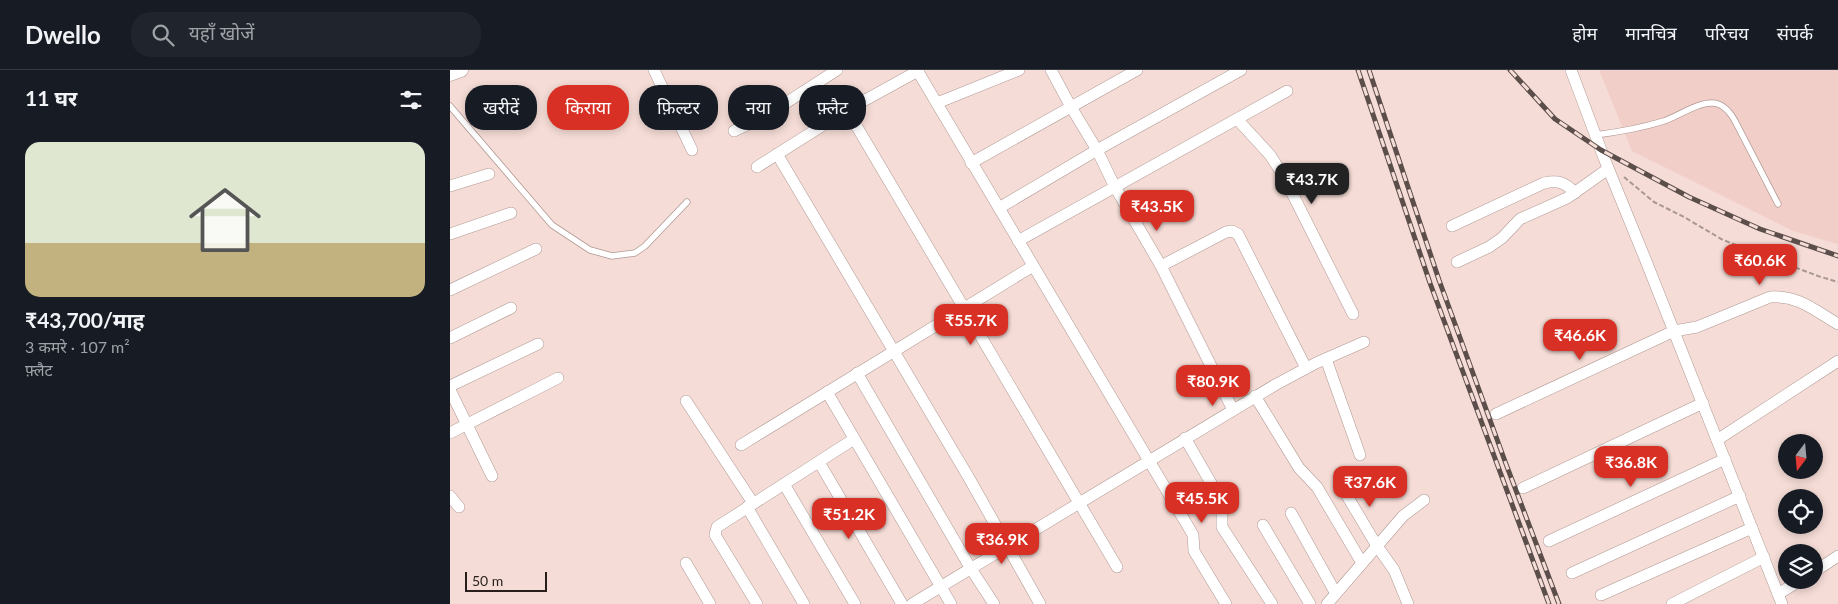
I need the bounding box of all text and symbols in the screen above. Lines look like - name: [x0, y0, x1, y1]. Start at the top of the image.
- search box: [131, 12, 481, 57]
- text: Dwello: [25, 20, 101, 49]
- icon: search: [149, 21, 177, 49]
- text: यहाँ खोजें: [189, 21, 254, 44]
- text: होम: [1572, 22, 1597, 44]
- text: मानचित्र: [1625, 22, 1677, 44]
- text: परिचय: [1705, 22, 1749, 44]
- text: संपर्क: [1777, 22, 1813, 44]
- text: 11 घर: [25, 85, 77, 110]
- chip: खरीदें: [465, 85, 537, 130]
- chip: किराया: [547, 85, 629, 130]
- chip: फ़िल्टर: [639, 85, 718, 130]
- chip: नया: [728, 85, 789, 130]
- chip: फ़्लैट: [799, 85, 866, 130]
- icon: filters: [397, 86, 425, 114]
- pin: ₹43.7K: [1271, 162, 1353, 205]
- text: ₹43.7K: [1286, 169, 1338, 188]
- icon: home: [180, 175, 270, 265]
- pin: ₹43.5K: [1116, 190, 1198, 232]
- text: ₹43.5K: [1131, 196, 1183, 215]
- pin: ₹60.6K: [1719, 244, 1801, 286]
- text: ₹60.6K: [1734, 250, 1786, 269]
- pin: ₹55.7K: [930, 304, 1012, 346]
- text: ₹43,700/माह: [25, 307, 145, 332]
- text: ₹55.7K: [945, 310, 997, 329]
- pin: ₹46.6K: [1539, 318, 1621, 361]
- text: ₹46.6K: [1554, 325, 1606, 344]
- text: 3 कमरे · 107 m²: [25, 337, 130, 356]
- text: फ़्लैट: [25, 360, 53, 379]
- pin: ₹80.9K: [1172, 364, 1254, 407]
- text: ₹80.9K: [1187, 371, 1239, 390]
- north arrow: [1778, 434, 1822, 479]
- map controls: [1778, 434, 1823, 589]
- pin: ₹36.8K: [1590, 446, 1672, 488]
- text: ₹36.8K: [1605, 452, 1657, 471]
- pin: ₹37.6K: [1329, 466, 1411, 508]
- text: ₹37.6K: [1344, 472, 1396, 491]
- pin: ₹45.5K: [1161, 482, 1243, 524]
- text: ₹45.5K: [1176, 488, 1228, 507]
- button: locate: [1778, 489, 1823, 534]
- pin: ₹51.2K: [808, 498, 890, 540]
- text: ₹51.2K: [823, 504, 875, 523]
- pin: ₹36.9K: [961, 522, 1043, 565]
- text: ₹36.9K: [976, 529, 1028, 548]
- button: layers: [1778, 544, 1823, 589]
- scale bar: [465, 569, 548, 592]
- text: 50 m: [472, 572, 503, 589]

